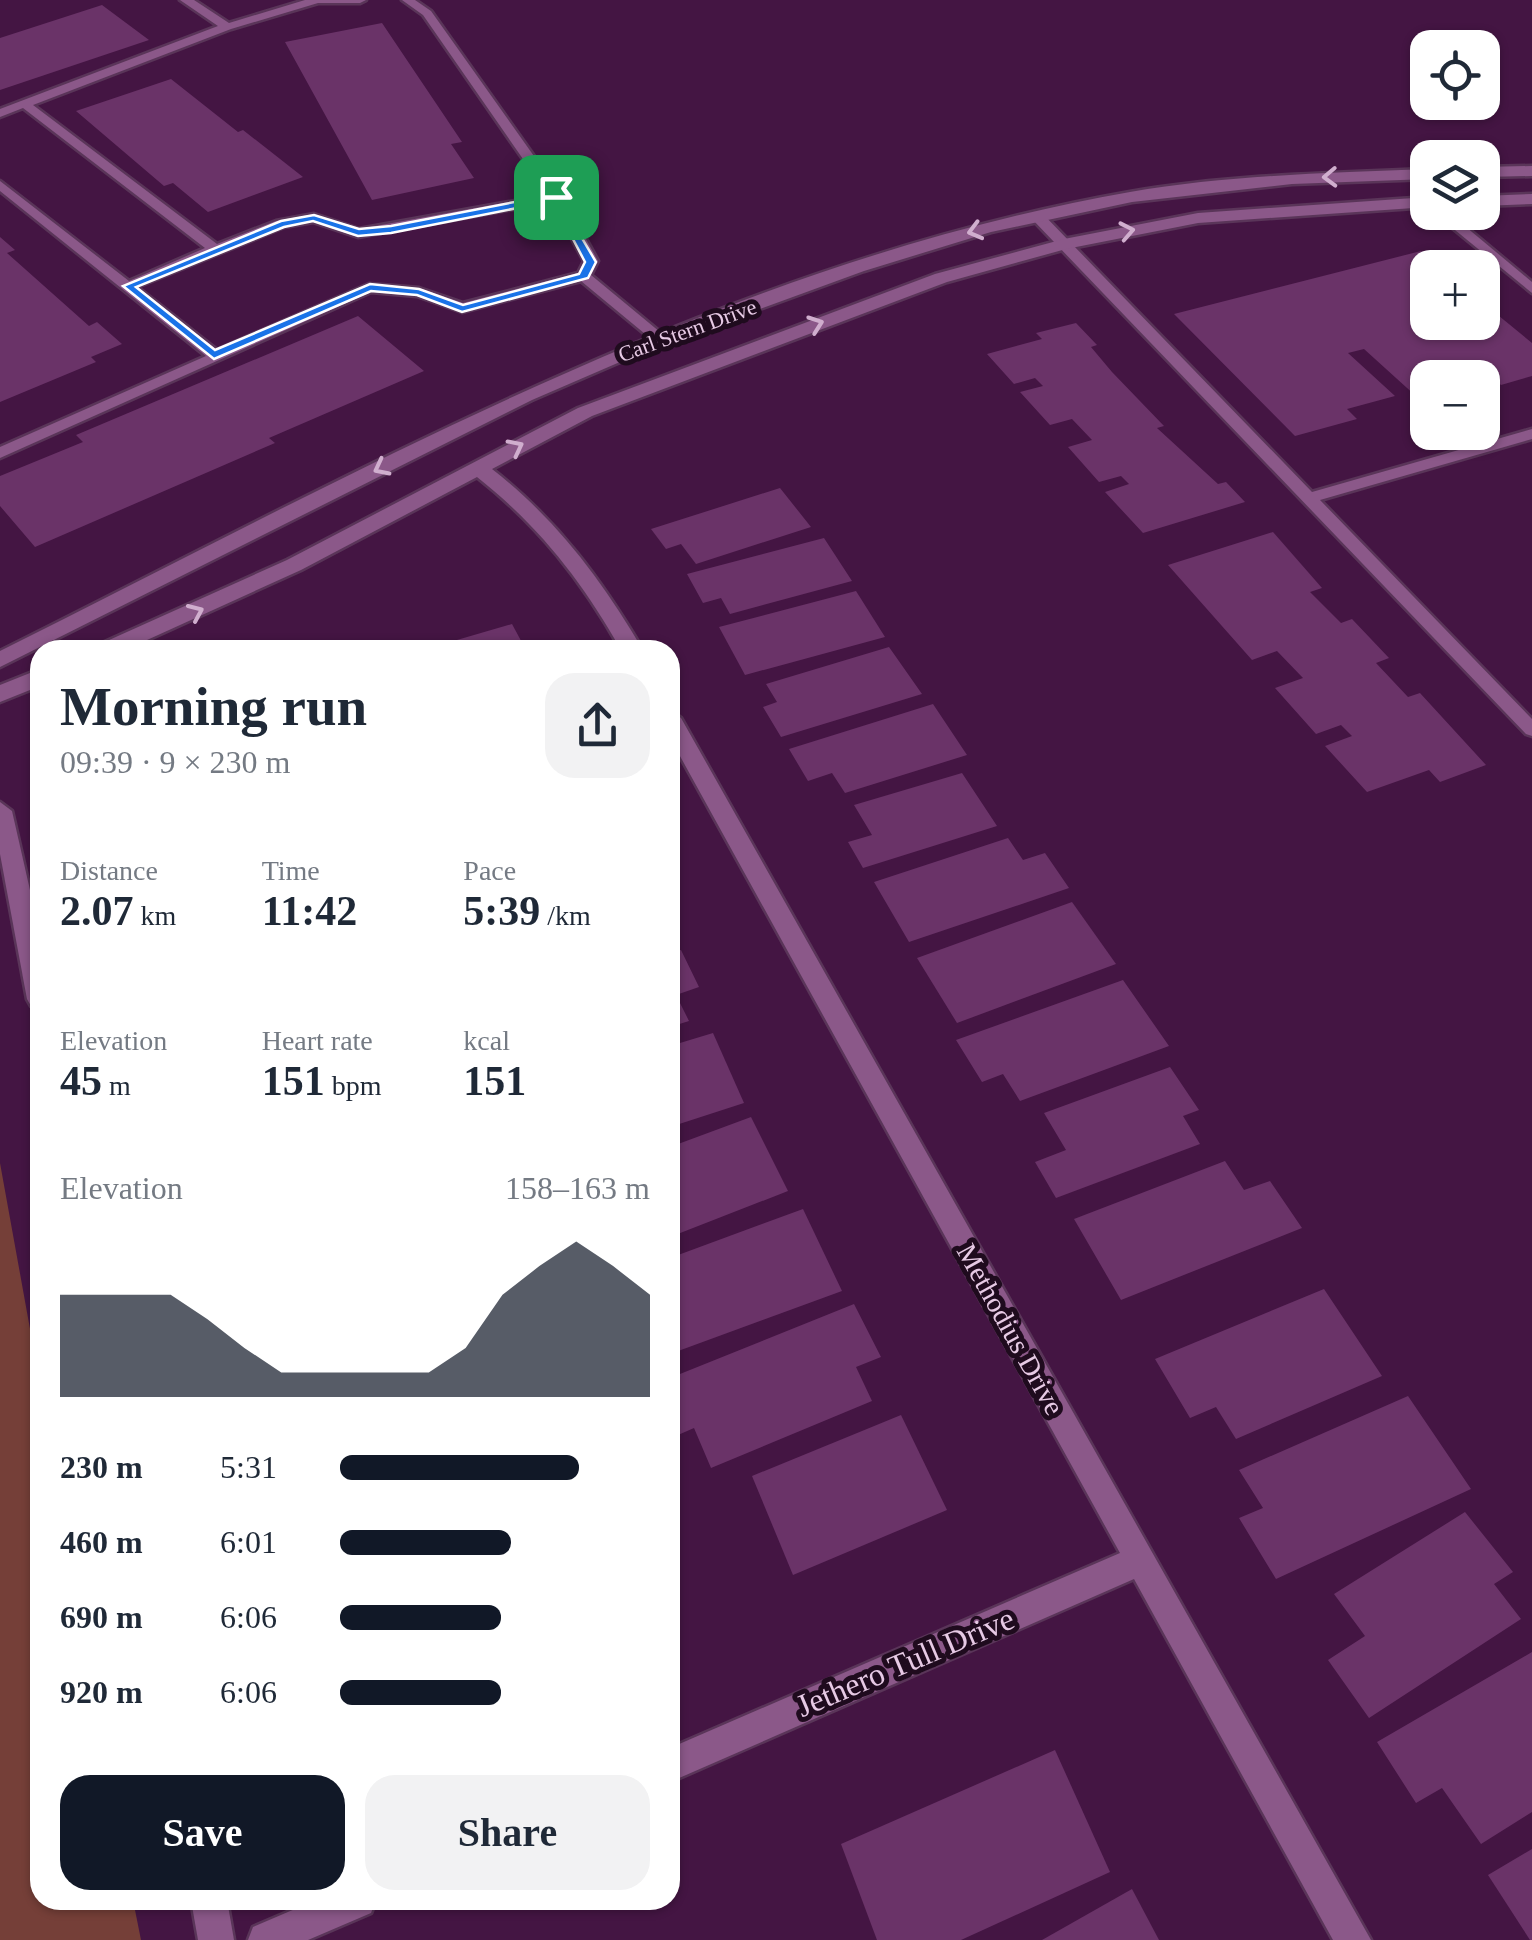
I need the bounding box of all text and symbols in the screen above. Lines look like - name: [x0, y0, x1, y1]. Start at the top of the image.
- map controls: [1410, 30, 1500, 450]
- button: locate: [1410, 30, 1500, 120]
- button: layers: [1410, 140, 1500, 230]
- pin: [514, 155, 599, 240]
- one-way arrow: [1322, 166, 1338, 187]
- icon: arrive: [529, 170, 584, 225]
- one-way arrow: [967, 219, 984, 240]
- one-way arrow: [1118, 221, 1135, 242]
- button: +: [1410, 250, 1500, 340]
- street label: Carl Stern Drive: [615, 294, 760, 367]
- one-way arrow: [807, 315, 824, 336]
- button: −: [1410, 360, 1500, 450]
- one-way arrow: [505, 439, 523, 459]
- one-way arrow: [374, 456, 392, 475]
- one-way arrow: [186, 604, 204, 624]
- button: share: [545, 673, 650, 778]
- text: Morning run: [60, 676, 367, 737]
- text: 09:39 · 9 × 230 m: [60, 744, 290, 780]
- text: Distance: [60, 855, 158, 886]
- text: Time: [262, 855, 320, 886]
- text: Pace: [463, 855, 516, 886]
- text: 2.07: [60, 888, 134, 934]
- text: 11:42: [262, 888, 357, 934]
- text: 5:39: [463, 888, 540, 934]
- text: km: [134, 900, 176, 931]
- text: /km: [540, 900, 591, 931]
- text: Elevation: [60, 1025, 167, 1056]
- text: Heart rate: [262, 1025, 373, 1056]
- text: kcal: [463, 1025, 510, 1056]
- text: 45: [60, 1058, 102, 1104]
- text: 151: [262, 1058, 325, 1104]
- text: 151: [463, 1058, 526, 1104]
- text: m: [102, 1070, 131, 1101]
- text: bpm: [325, 1070, 381, 1101]
- text: Elevation: [60, 1170, 183, 1206]
- text: 158–163 m: [505, 1170, 650, 1206]
- street label: Methodius Drive: [951, 1238, 1070, 1420]
- text: 230 m: [60, 1449, 143, 1485]
- text: 5:31: [220, 1449, 277, 1485]
- text: 460 m: [60, 1524, 143, 1560]
- text: 6:01: [220, 1524, 277, 1560]
- text: 690 m: [60, 1599, 143, 1635]
- text: 6:06: [220, 1599, 277, 1635]
- street label: Jethero Tull Drive: [791, 1600, 1019, 1724]
- text: 920 m: [60, 1674, 143, 1710]
- text: 6:06: [220, 1674, 277, 1710]
- button: Save: [60, 1775, 345, 1890]
- button: Share: [365, 1775, 650, 1890]

